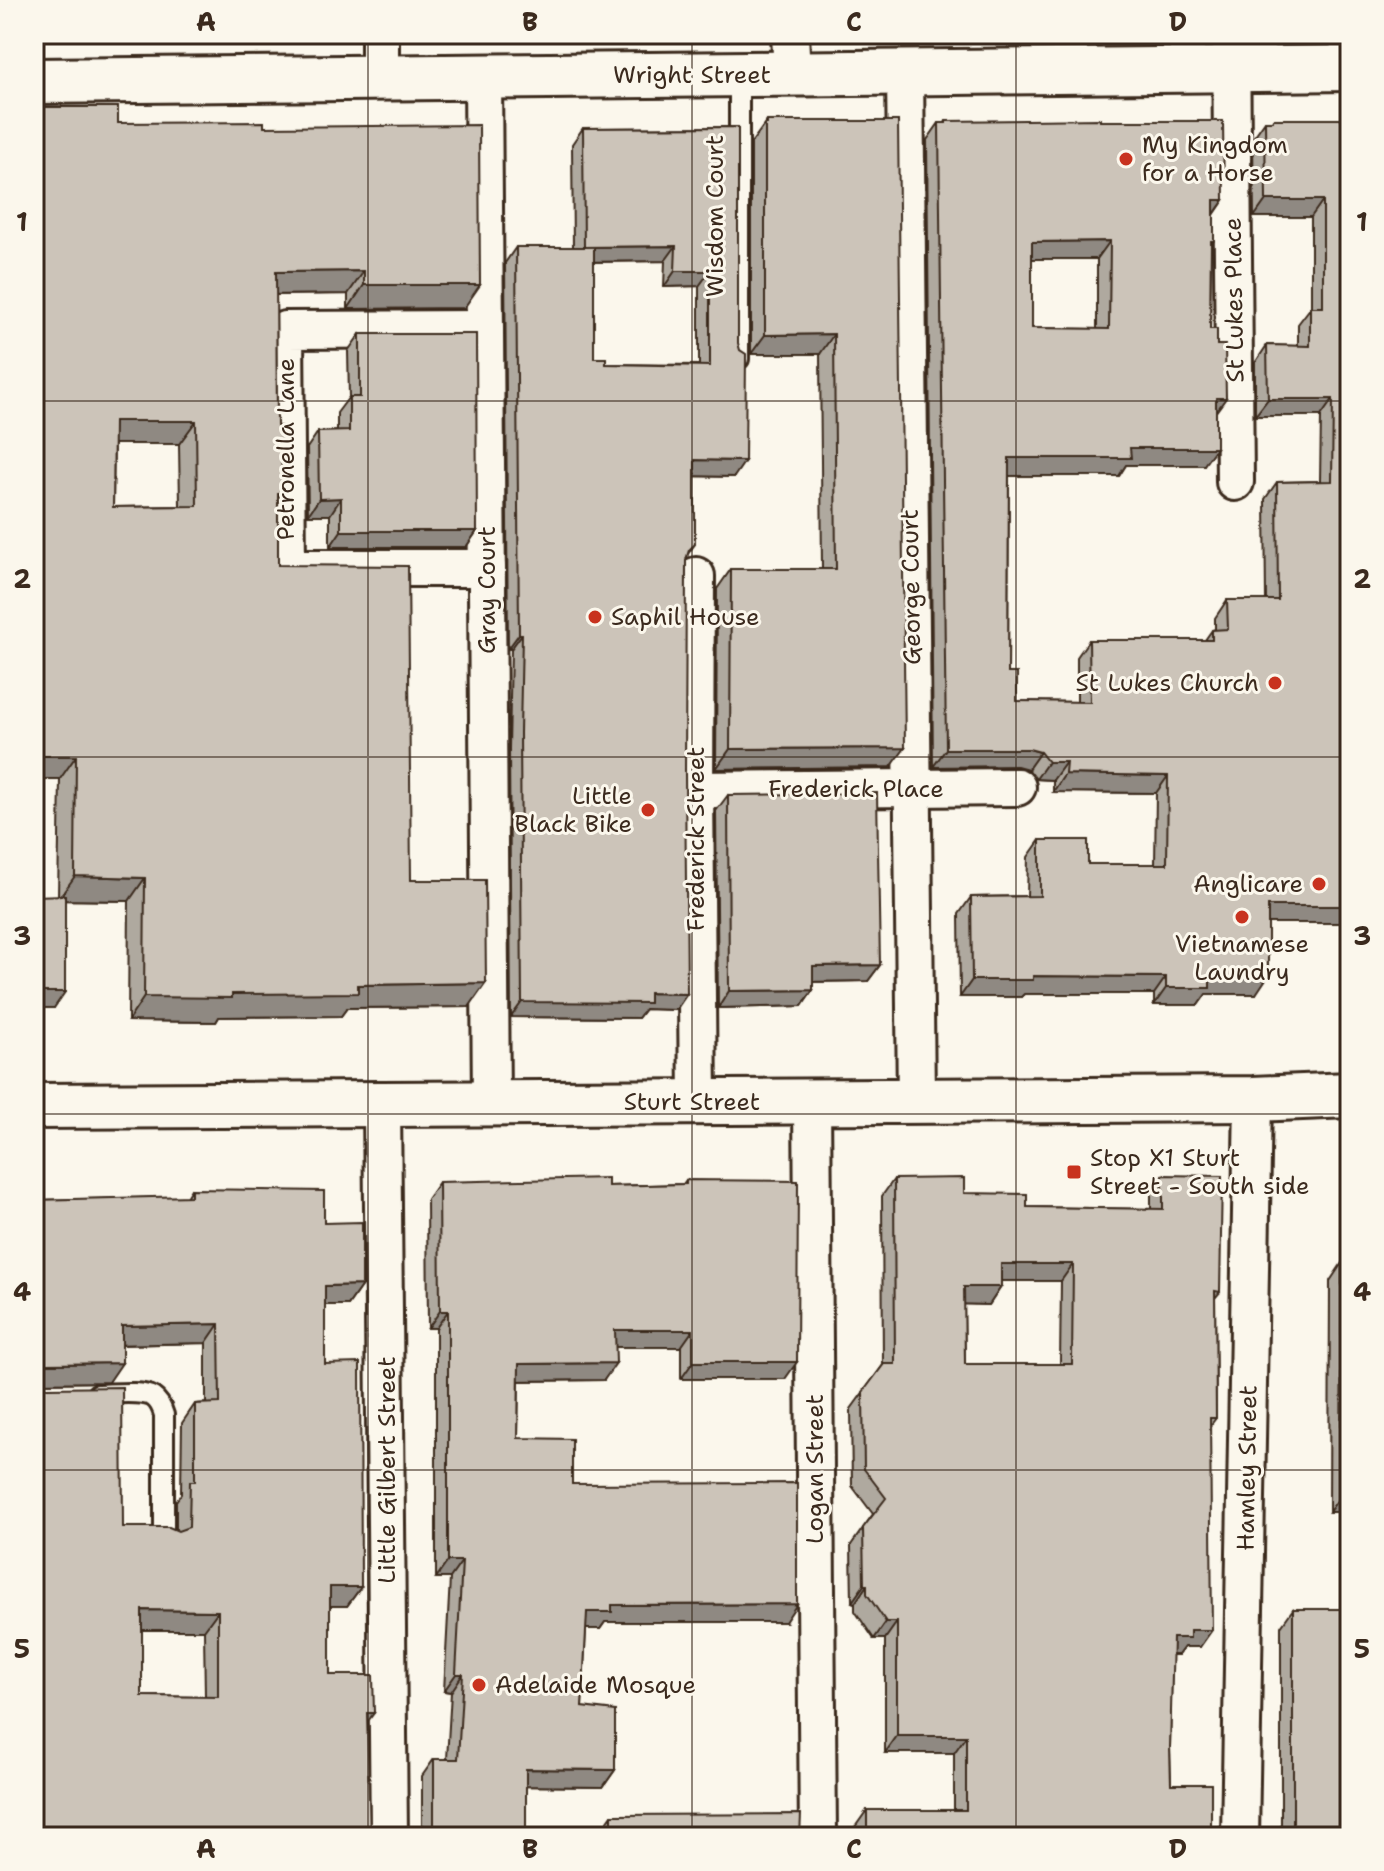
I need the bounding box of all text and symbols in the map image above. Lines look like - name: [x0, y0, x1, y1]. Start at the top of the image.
- text: A: [196, 4, 216, 39]
- text: B: [522, 4, 538, 39]
- text: C: [846, 4, 862, 39]
- text: D: [1169, 4, 1187, 39]
- street label: Wright Street: [613, 59, 771, 91]
- place label: My Kingdom for a Horse: [1142, 129, 1288, 189]
- street label: Wisdom Court: [699, 135, 731, 297]
- marker: My Kingdom for a Horse: [1117, 150, 1135, 168]
- text: 1: [16, 204, 28, 239]
- text: 1: [1356, 204, 1368, 239]
- street label: St Lukes Place: [1217, 217, 1251, 383]
- street label: Petronella Lane: [270, 358, 302, 540]
- street label: George Court: [894, 509, 928, 665]
- street label: Gray Court: [471, 526, 503, 654]
- text: 2: [13, 561, 31, 596]
- text: 2: [1353, 561, 1371, 596]
- place label: Saphil House: [611, 601, 760, 633]
- marker: Saphil House: [586, 608, 604, 626]
- place label: St Lukes Church: [1076, 667, 1259, 699]
- marker: St Lukes Church: [1266, 674, 1284, 692]
- street label: Frederick Street: [680, 747, 712, 931]
- street label: Frederick Place: [768, 773, 944, 805]
- place label: Little Black Bike: [514, 780, 632, 840]
- marker: Little Black Bike: [639, 801, 657, 819]
- place label: Anglicare: [1193, 868, 1303, 900]
- marker: Anglicare: [1310, 875, 1328, 893]
- marker: Vietnamese Laundry: [1233, 908, 1251, 926]
- text: 3: [13, 918, 31, 953]
- text: 3: [1353, 918, 1371, 953]
- place label: Vietnamese Laundry: [1175, 928, 1309, 988]
- street label: Sturt Street: [624, 1086, 760, 1118]
- place label: Stop X1 Sturt Street - South side: [1090, 1142, 1310, 1202]
- marker: Stop X1 Sturt Street - South side: [1065, 1163, 1083, 1181]
- text: 4: [13, 1274, 31, 1309]
- text: 4: [1353, 1274, 1371, 1309]
- street label: Little Gilbert Street: [371, 1356, 403, 1584]
- street label: Hamley Street: [1230, 1385, 1264, 1551]
- street label: Logan Street: [799, 1394, 831, 1544]
- text: 5: [14, 1631, 30, 1666]
- text: 5: [1354, 1631, 1370, 1666]
- place label: Adelaide Mosque: [495, 1669, 696, 1701]
- marker: Adelaide Mosque: [470, 1676, 488, 1694]
- text: A: [196, 1831, 216, 1866]
- text: B: [522, 1831, 538, 1866]
- text: C: [846, 1831, 862, 1866]
- text: D: [1169, 1831, 1187, 1866]

